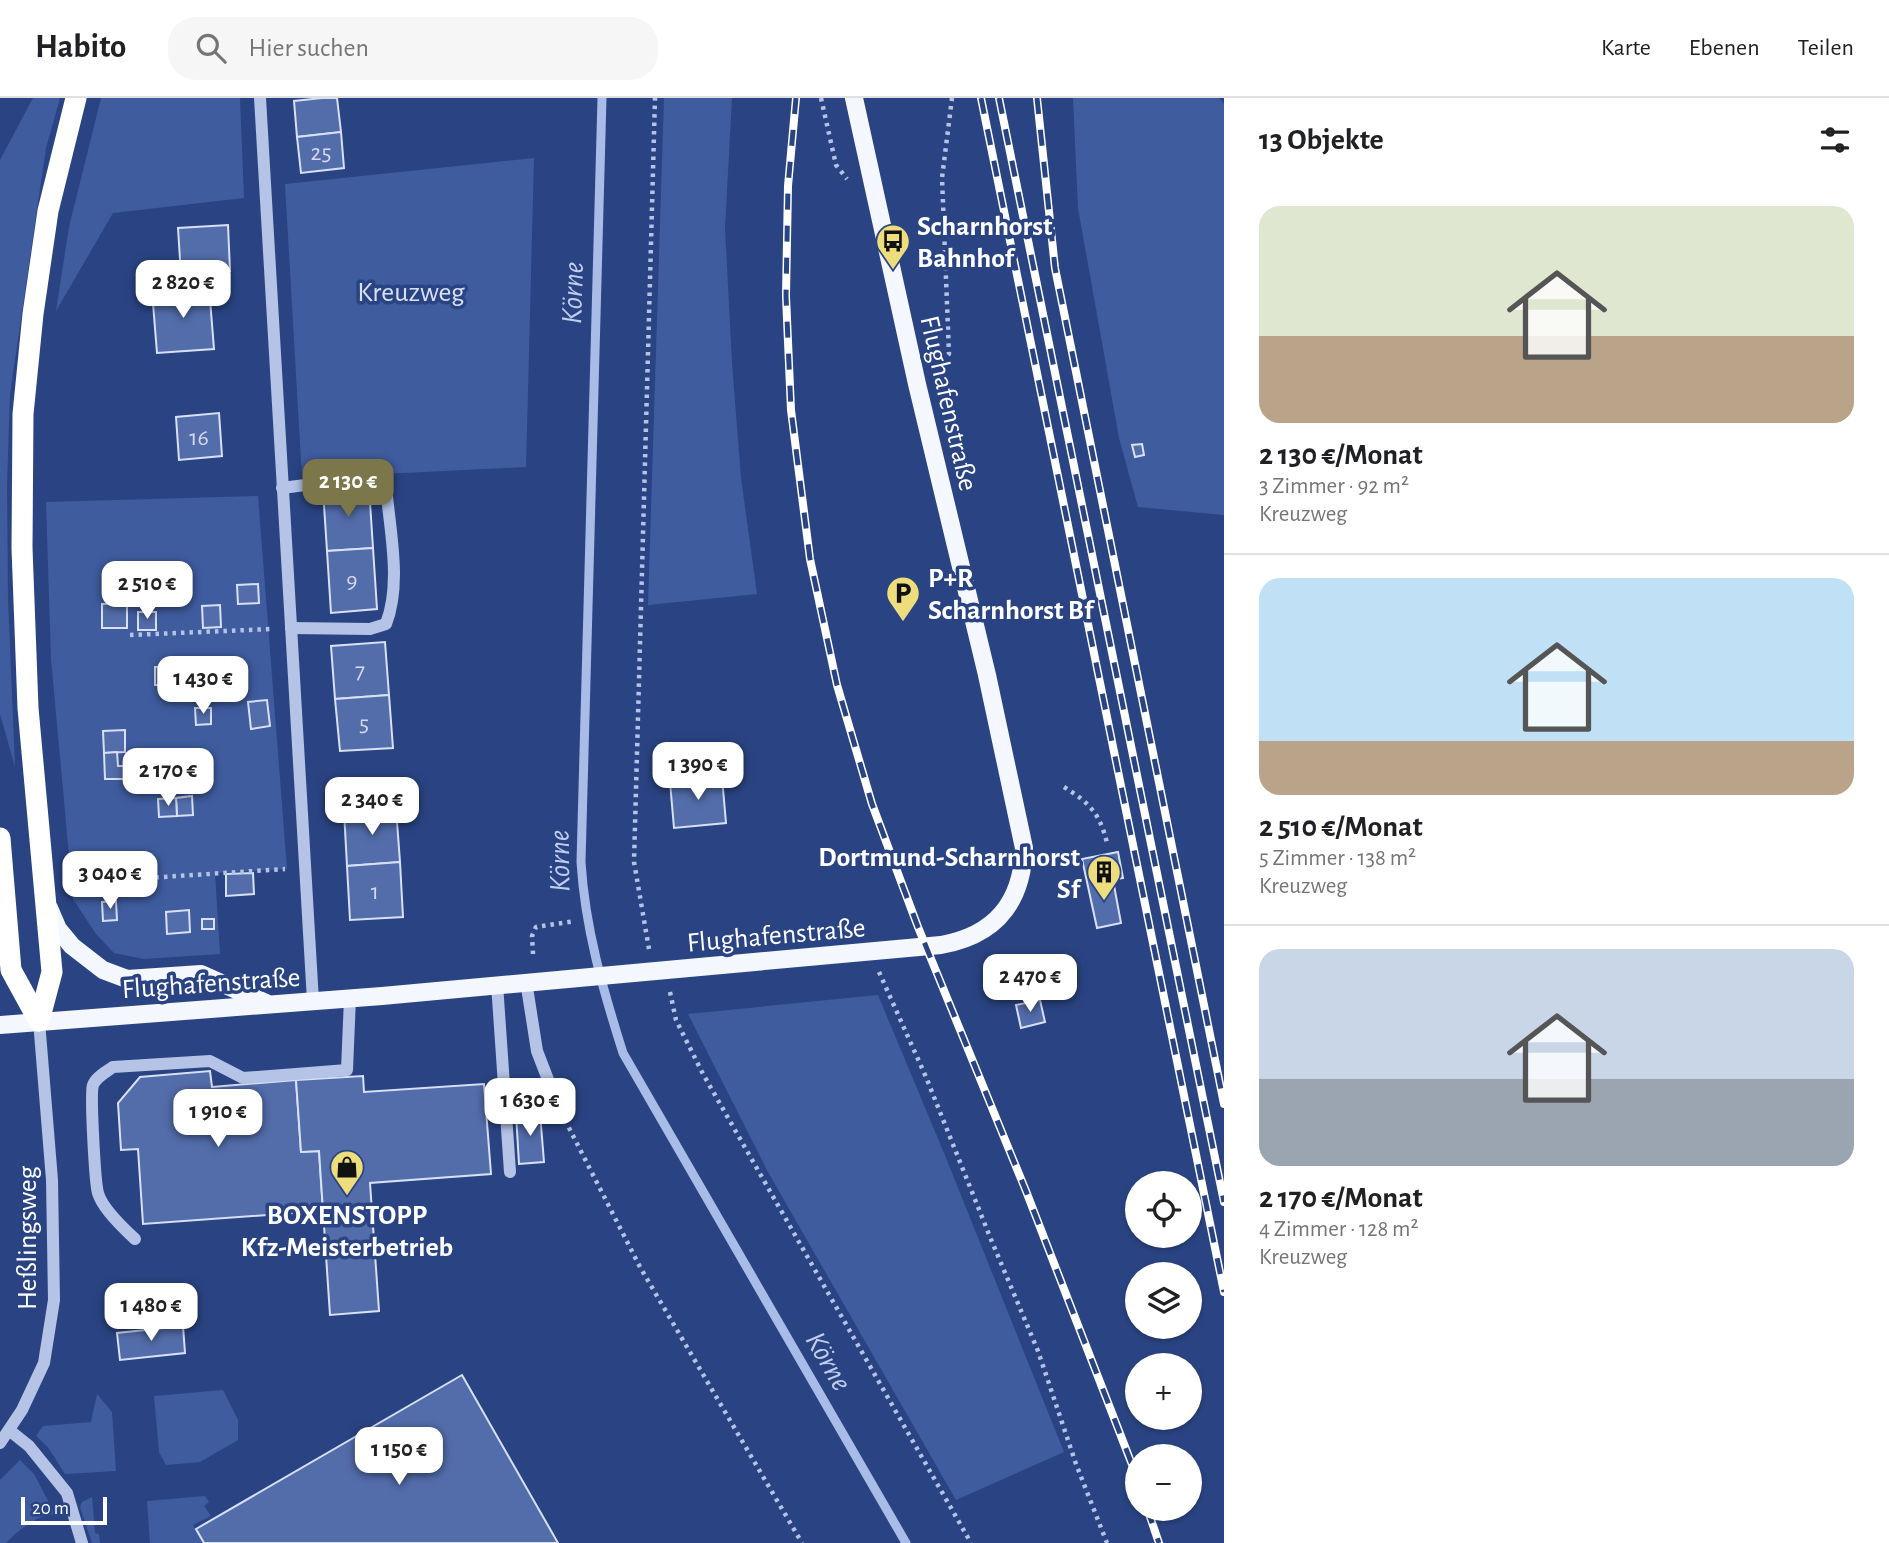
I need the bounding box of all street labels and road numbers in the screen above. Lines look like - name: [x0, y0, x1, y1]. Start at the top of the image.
- street label: Flughafenstraße: [914, 313, 982, 494]
- street label: Flughafenstraße: [686, 914, 867, 958]
- street label: Flughafenstraße: [121, 964, 301, 1004]
- street label: Heßlingsweg: [14, 1166, 42, 1310]

